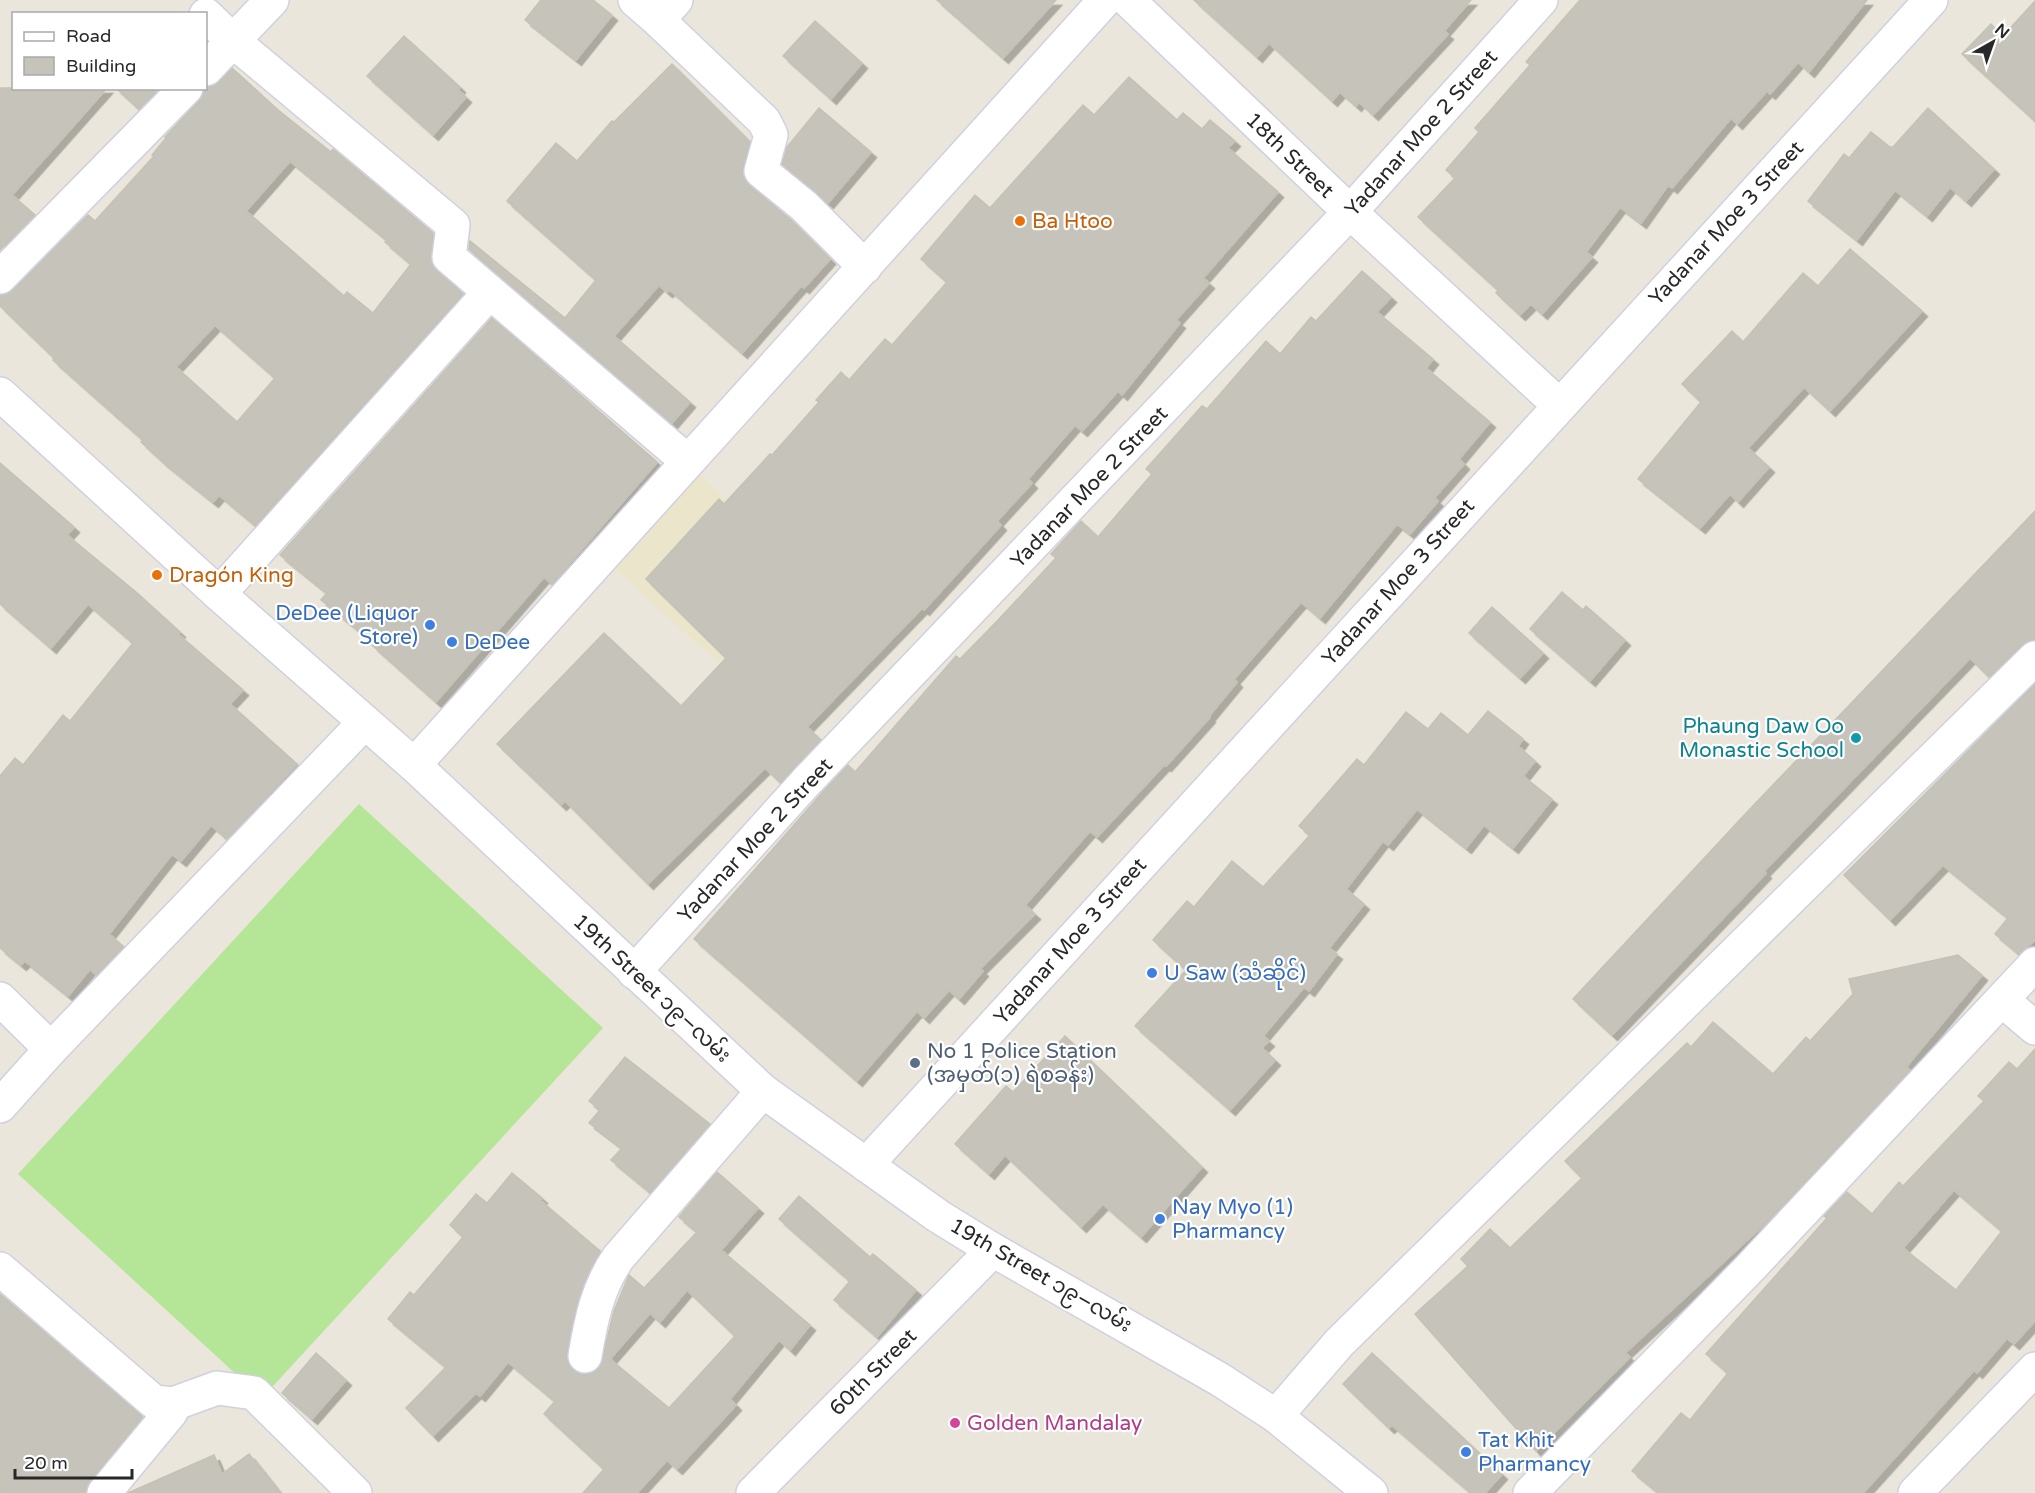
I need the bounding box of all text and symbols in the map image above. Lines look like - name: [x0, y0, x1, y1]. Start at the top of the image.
- legend: [12, 12, 207, 90]
- north arrow: [1963, 12, 2023, 72]
- text: N: [1991, 19, 2013, 43]
- text: Road: [66, 25, 111, 47]
- street label: Yadanar Moe 2 Street: [1340, 45, 1503, 222]
- text: Building: [66, 55, 136, 77]
- street label: 18th Street: [1240, 107, 1339, 203]
- street label: Yadanar Moe 3 Street: [1644, 136, 1809, 311]
- place label: Ba Htoo: [1032, 209, 1113, 234]
- marker: Ba Htoo: [1013, 214, 1027, 228]
- street label: Yadanar Moe 2 Street: [1006, 401, 1173, 574]
- street label: Yadanar Moe 3 Street: [1317, 494, 1480, 671]
- place label: Dragón King: [169, 563, 294, 588]
- marker: Dragón King: [150, 568, 164, 582]
- place label: DeDee (Liquor Store): [275, 601, 418, 650]
- marker: DeDee (Liquor Store): [423, 618, 437, 632]
- place label: DeDee: [464, 630, 530, 655]
- marker: DeDee: [445, 635, 459, 649]
- place label: Phaung Daw Oo Monastic School: [1679, 714, 1844, 763]
- marker: Phaung Daw Oo Monastic School: [1849, 731, 1863, 745]
- street label: Yadanar Moe 2 Street: [673, 753, 838, 928]
- street label: Yadanar Moe 3 Street: [989, 853, 1152, 1030]
- street label: 19th Street ၁၉−လမ်း: [565, 906, 738, 1071]
- place label: U Saw (သံဆိုင်): [1164, 957, 1306, 990]
- marker: U Saw (သံဆိုင်): [1145, 966, 1159, 980]
- place label: No 1 Police Station (အမှတ်(၁) ရဲစခန်း): [927, 1039, 1117, 1092]
- marker: No 1 Police Station (အမှတ်(၁) ရဲစခန်း): [908, 1056, 922, 1070]
- place label: Nay Myo (1) Pharmancy: [1172, 1195, 1293, 1244]
- street label: 19th Street ၁၉−လမ်း: [943, 1210, 1138, 1341]
- marker: Nay Myo (1) Pharmancy: [1153, 1212, 1167, 1226]
- street label: 60th Street: [825, 1324, 922, 1421]
- place label: Golden Mandalay: [967, 1411, 1142, 1436]
- marker: Golden Mandalay: [948, 1416, 962, 1430]
- place label: Tat Khit Pharmancy: [1478, 1428, 1591, 1477]
- scale bar: [15, 1442, 132, 1480]
- marker: Tat Khit Pharmancy: [1459, 1445, 1473, 1459]
- text: 20 m: [24, 1452, 68, 1474]

